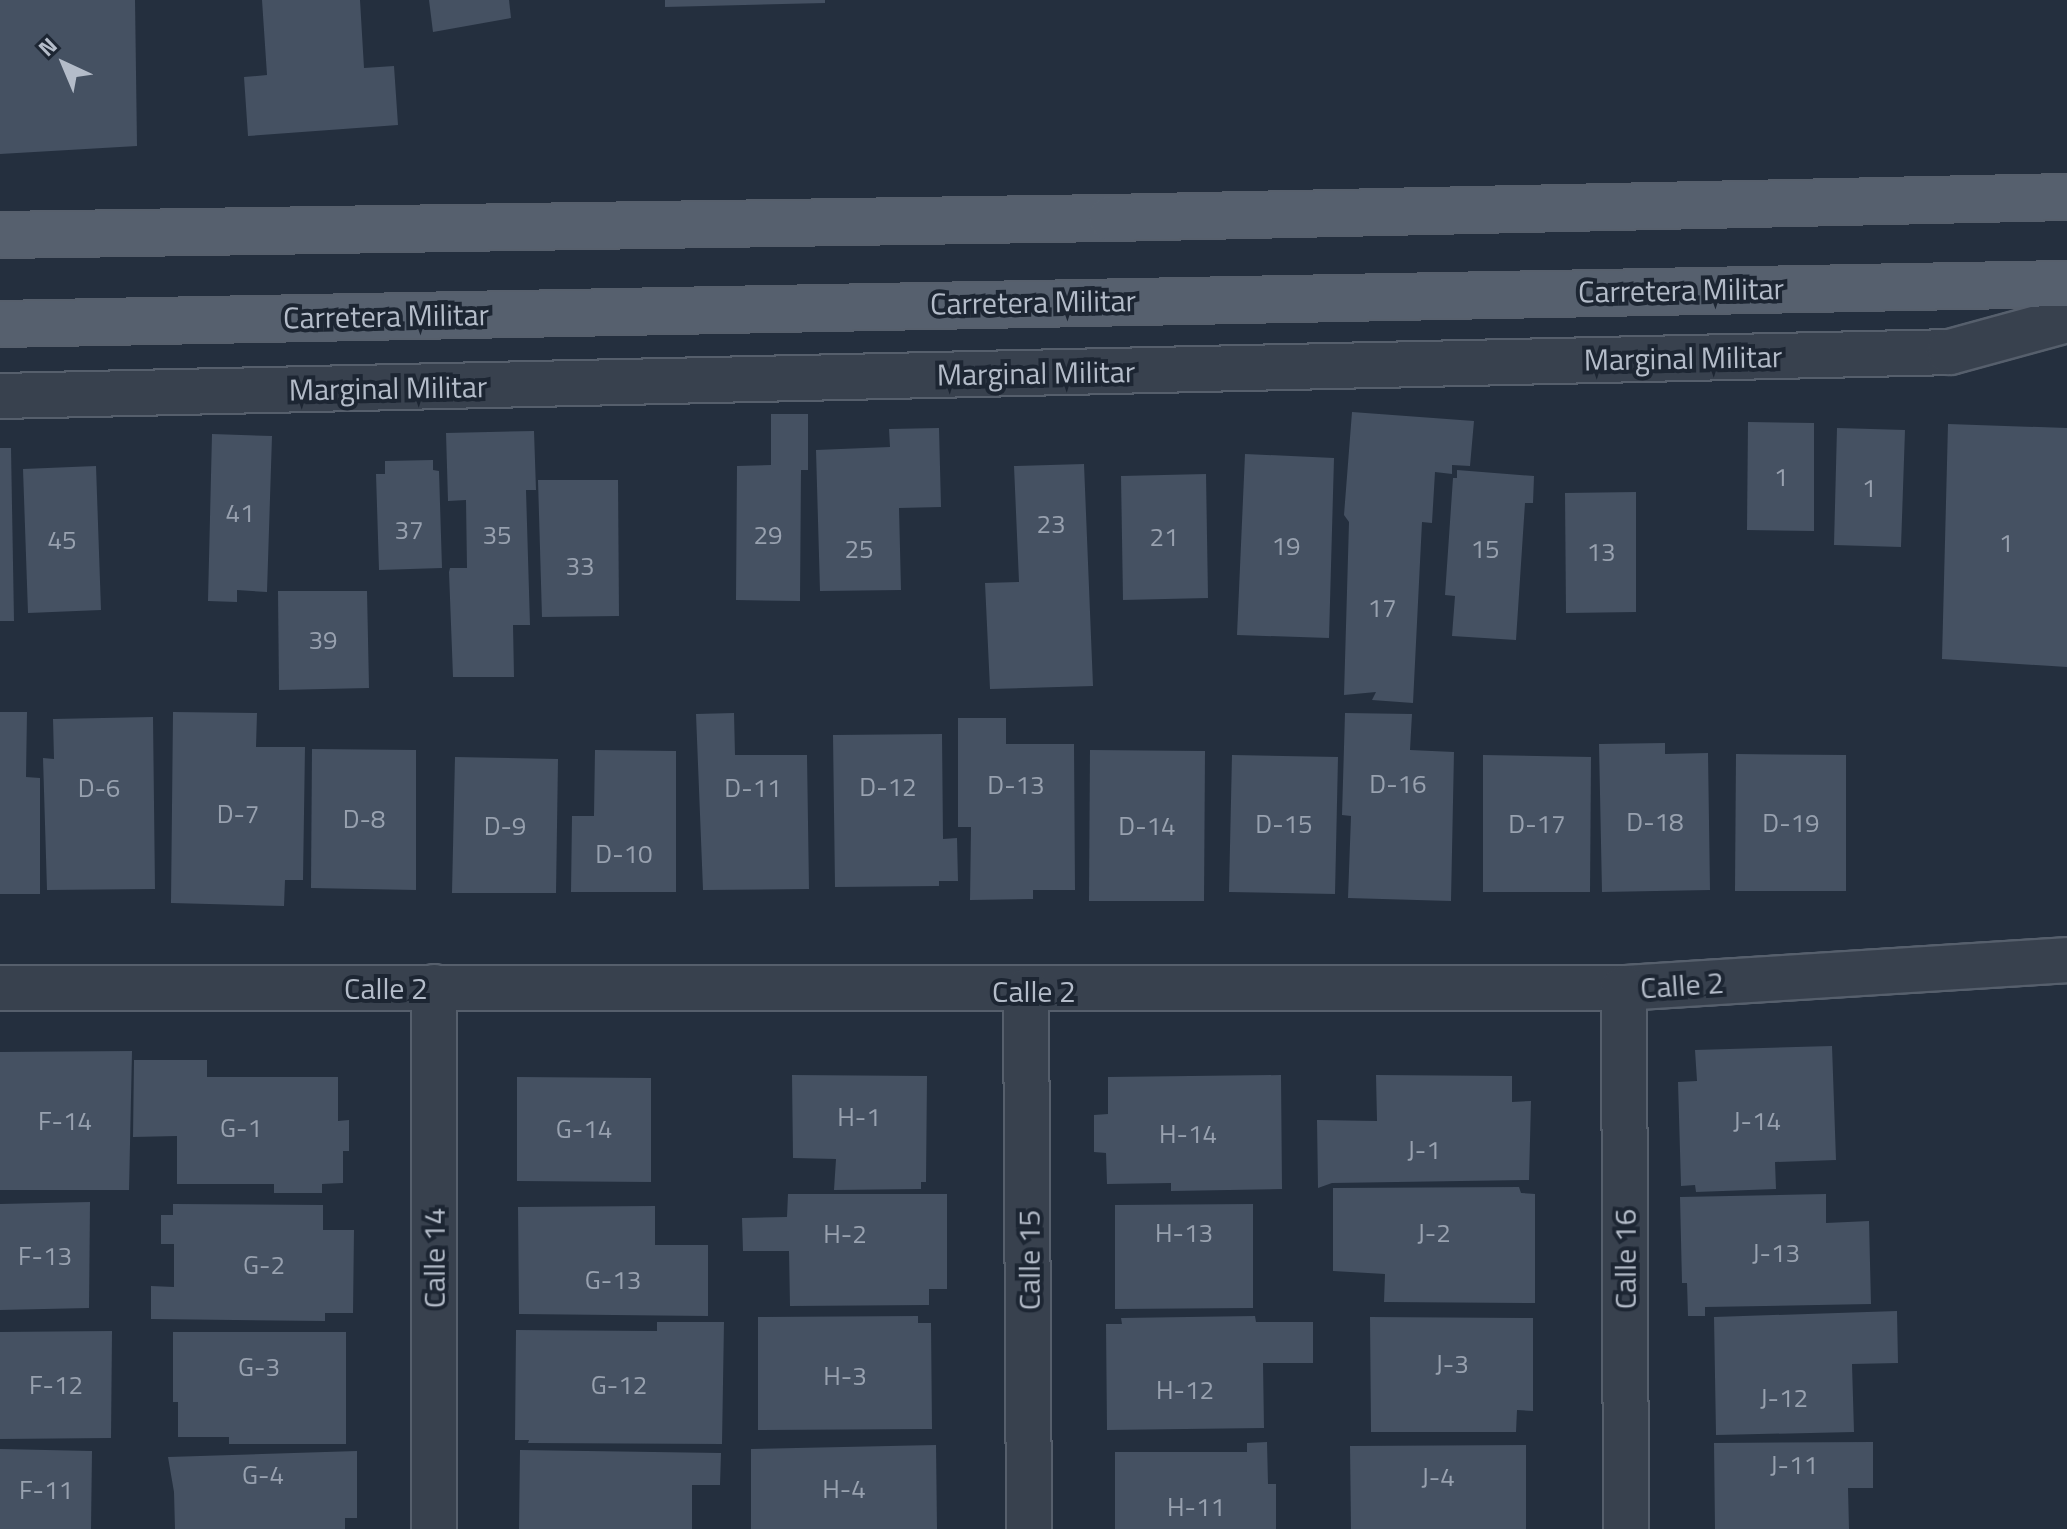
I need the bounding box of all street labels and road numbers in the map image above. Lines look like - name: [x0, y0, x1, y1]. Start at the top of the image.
- street label: Carretera Militar: [1578, 270, 1784, 310]
- street label: Carretera Militar: [930, 282, 1136, 322]
- street label: Carretera Militar: [283, 296, 489, 336]
- street label: Marginal Militar: [1584, 338, 1782, 378]
- street label: Marginal Militar: [937, 353, 1135, 393]
- street label: Marginal Militar: [289, 368, 487, 408]
- street label: Calle 2: [1639, 964, 1725, 1006]
- street label: Calle 2: [344, 970, 428, 1006]
- street label: Calle 2: [992, 973, 1076, 1009]
- street label: Calle 14: [416, 1208, 452, 1308]
- street label: Calle 16: [1607, 1209, 1643, 1309]
- street label: Calle 15: [1011, 1210, 1047, 1310]

